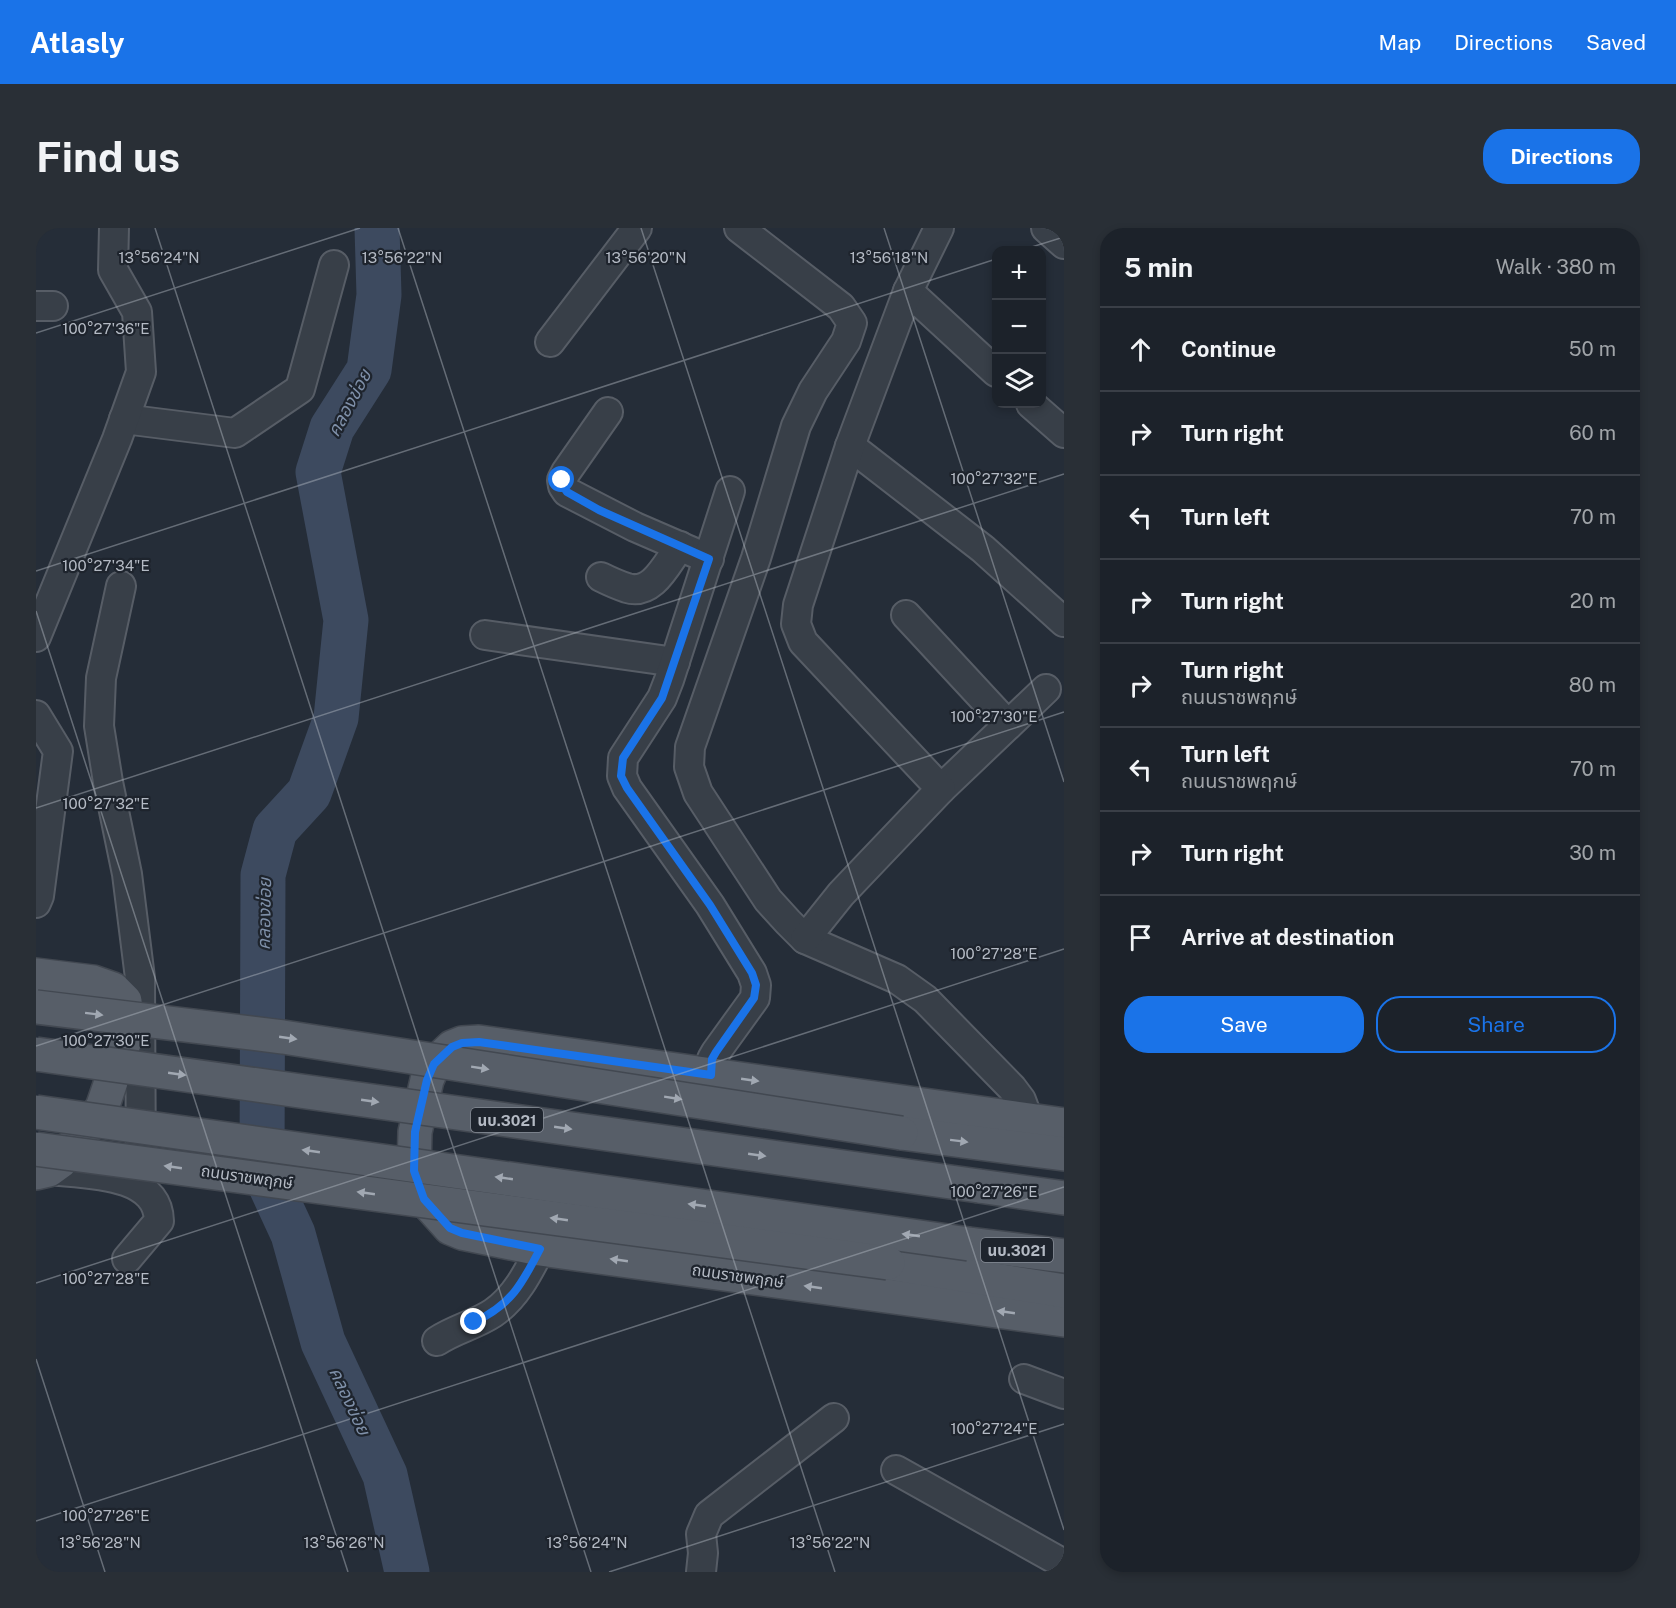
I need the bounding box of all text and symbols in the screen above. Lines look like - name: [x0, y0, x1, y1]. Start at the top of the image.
- text: Atlasly: [30, 26, 124, 59]
- text: Map: [1379, 30, 1421, 55]
- text: Directions: [1454, 30, 1553, 55]
- text: Saved: [1586, 30, 1646, 55]
- button: Directions: [1483, 129, 1640, 184]
- text: Find us: [36, 132, 180, 181]
- map controls: [992, 246, 1046, 408]
- button: +: [992, 246, 1046, 300]
- text: 13°56'24"N: [118, 249, 200, 266]
- text: 13°56'22"N: [362, 249, 442, 266]
- text: 13°56'20"N: [606, 249, 686, 266]
- text: 13°56'18"N: [850, 249, 928, 266]
- text: 5 min: [1124, 252, 1193, 283]
- text: Walk · 380 m: [1496, 255, 1616, 279]
- button: −: [992, 300, 1046, 354]
- text: 100°27'36"E: [62, 320, 150, 337]
- icon: ahead: [1124, 333, 1157, 366]
- text: Continue: [1181, 336, 1276, 362]
- text: 50 m: [1569, 337, 1616, 361]
- button: layers: [992, 354, 1046, 408]
- water label: คลองข่อย: [323, 365, 376, 440]
- icon: right: [1124, 417, 1157, 450]
- text: Turn right: [1181, 420, 1284, 446]
- text: 60 m: [1569, 421, 1616, 445]
- route start: [548, 466, 574, 492]
- text: 100°27'32"E: [950, 470, 1038, 487]
- icon: left: [1124, 501, 1157, 534]
- text: Turn left: [1181, 504, 1270, 530]
- text: 70 m: [1570, 505, 1616, 529]
- text: 100°27'34"E: [62, 557, 150, 574]
- icon: right: [1124, 585, 1157, 618]
- text: Turn right: [1181, 588, 1284, 614]
- text: 20 m: [1570, 589, 1616, 613]
- text: Turn right: [1181, 657, 1284, 683]
- icon: right: [1124, 669, 1157, 702]
- text: 80 m: [1569, 673, 1616, 697]
- text: ถนนราชพฤกษ์: [1181, 685, 1297, 709]
- text: 100°27'30"E: [950, 708, 1038, 725]
- text: Turn left: [1181, 741, 1270, 767]
- icon: left: [1124, 753, 1157, 786]
- text: 70 m: [1570, 757, 1616, 781]
- text: ถนนราชพฤกษ์: [1181, 769, 1297, 793]
- text: 100°27'32"E: [62, 795, 150, 812]
- icon: right: [1124, 837, 1157, 870]
- text: Turn right: [1181, 840, 1284, 866]
- text: 30 m: [1569, 841, 1616, 865]
- water label: คลองข่อย: [253, 876, 275, 950]
- icon: arrive: [1124, 921, 1157, 954]
- text: Arrive at destination: [1181, 924, 1394, 950]
- text: 100°27'28"E: [950, 945, 1038, 962]
- button: Save: [1124, 996, 1364, 1053]
- button: Share: [1376, 996, 1616, 1053]
- one-way arrow: [85, 1009, 104, 1019]
- text: 100°27'30"E: [62, 1032, 150, 1049]
- one-way arrow: [278, 1033, 297, 1042]
- one-way arrow: [471, 1063, 490, 1072]
- one-way arrow: [168, 1070, 187, 1079]
- one-way arrow: [741, 1076, 760, 1085]
- one-way arrow: [664, 1093, 683, 1102]
- one-way arrow: [361, 1097, 380, 1106]
- road number: นบ.3021: [471, 1108, 543, 1132]
- one-way arrow: [554, 1124, 573, 1133]
- one-way arrow: [950, 1136, 969, 1145]
- one-way arrow: [302, 1146, 321, 1156]
- one-way arrow: [747, 1151, 766, 1160]
- street label: ถนนราชพฤกษ์: [200, 1161, 294, 1193]
- one-way arrow: [163, 1163, 182, 1172]
- one-way arrow: [495, 1174, 514, 1183]
- text: 100°27'26"E: [951, 1183, 1037, 1200]
- one-way arrow: [356, 1189, 375, 1198]
- one-way arrow: [688, 1201, 707, 1210]
- one-way arrow: [549, 1215, 568, 1224]
- one-way arrow: [902, 1231, 921, 1240]
- road number: นบ.3021: [981, 1238, 1053, 1262]
- one-way arrow: [610, 1256, 629, 1265]
- street label: ถนนราชพฤกษ์: [691, 1260, 785, 1292]
- text: 100°27'28"E: [62, 1270, 150, 1287]
- one-way arrow: [803, 1282, 822, 1291]
- route end: [460, 1308, 486, 1334]
- one-way arrow: [996, 1308, 1015, 1317]
- water label: คลองข่อย: [325, 1364, 375, 1439]
- text: 100°27'24"E: [950, 1420, 1038, 1437]
- text: 100°27'26"E: [63, 1507, 149, 1524]
- text: 13°56'28"N: [59, 1534, 141, 1551]
- text: 13°56'26"N: [303, 1534, 385, 1551]
- text: 13°56'24"N: [546, 1534, 628, 1551]
- text: 13°56'22"N: [790, 1534, 870, 1551]

